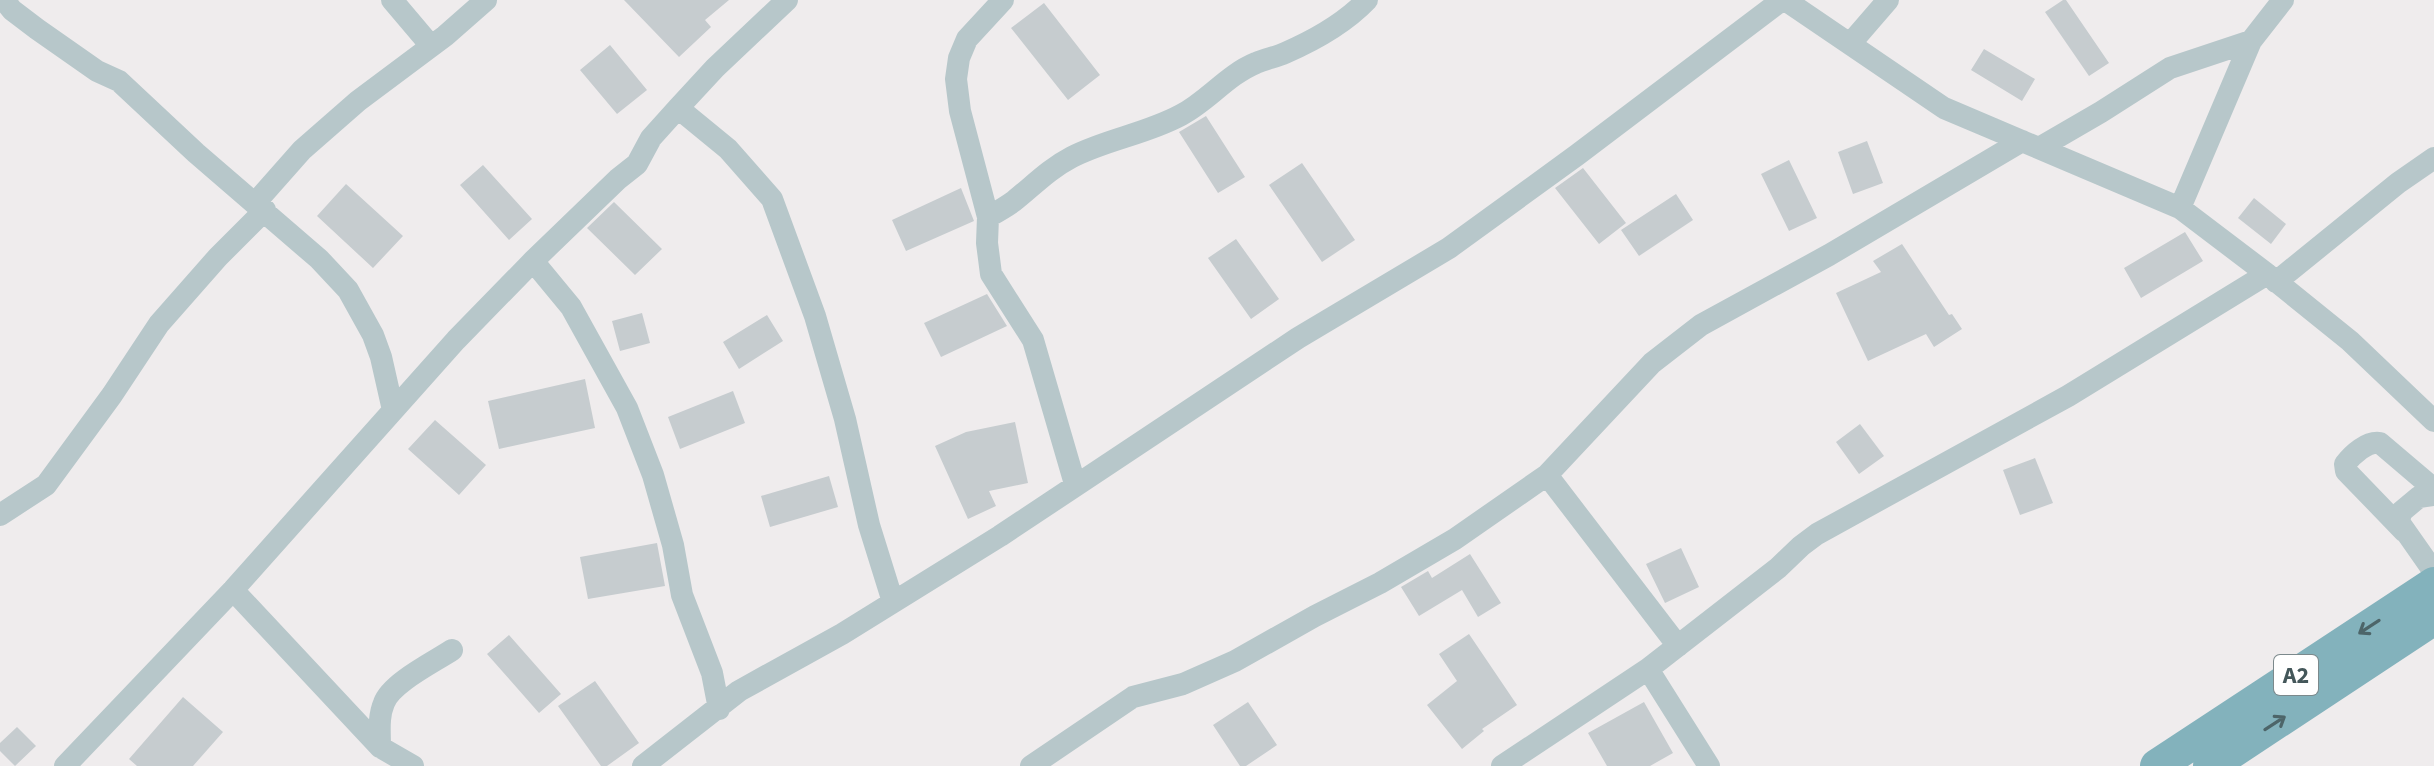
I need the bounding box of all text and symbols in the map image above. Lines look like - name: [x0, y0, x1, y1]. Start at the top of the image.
- one-way arrow: [2358, 619, 2381, 635]
- road number: A2: [2274, 655, 2318, 695]
- one-way arrow: [2264, 715, 2286, 731]

